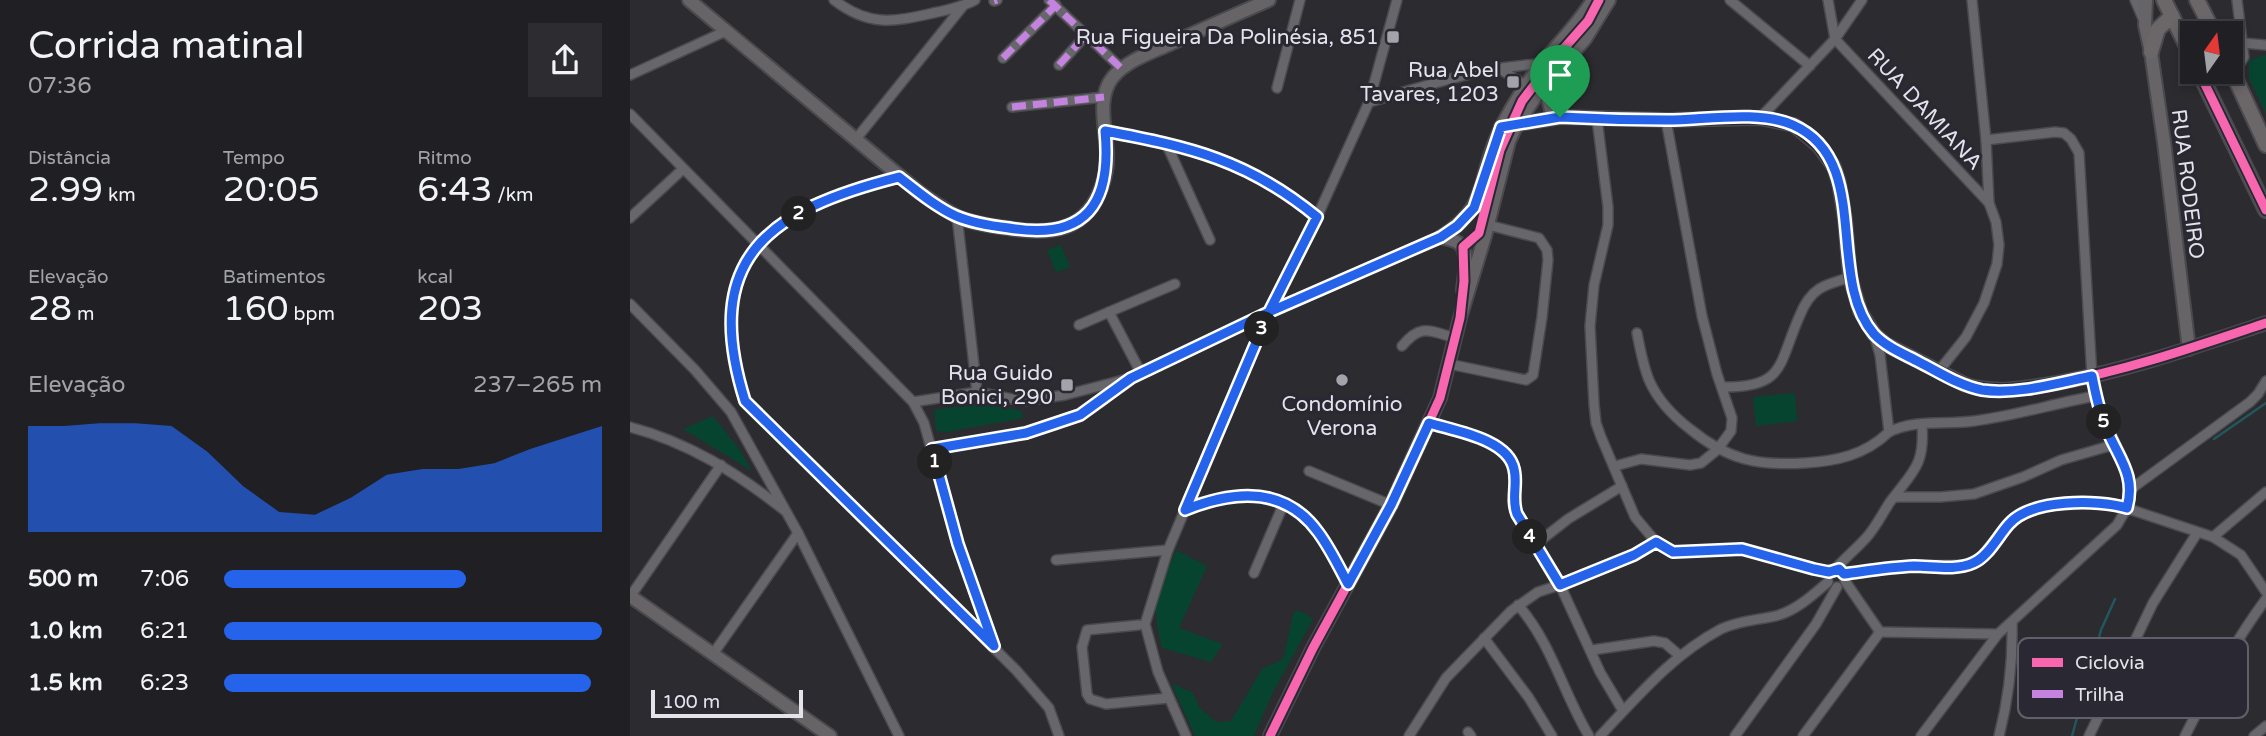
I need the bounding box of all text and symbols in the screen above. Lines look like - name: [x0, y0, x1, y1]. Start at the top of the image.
- north arrow: [2180, 21, 2244, 84]
- map controls: [2180, 21, 2243, 84]
- text: Corrida matinal: [28, 23, 304, 69]
- button: share: [528, 23, 602, 97]
- place label: Rua Figueira Da Polinésia, 851: [1076, 25, 1379, 50]
- marker: Rua Figueira Da Polinésia, 851: [1385, 29, 1401, 45]
- street label: RUA DAMIANA: [1862, 43, 1987, 175]
- pin: [1530, 45, 1590, 117]
- icon: arrive: [1541, 56, 1579, 94]
- place label: Rua Abel Tavares, 1203: [1360, 58, 1499, 107]
- text: 07:36: [28, 72, 92, 100]
- marker: Rua Abel Tavares, 1203: [1505, 74, 1521, 90]
- street label: RUA RODEIRO: [2166, 108, 2209, 260]
- text: Distância: [28, 147, 111, 169]
- text: Tempo: [223, 147, 285, 169]
- text: Ritmo: [417, 147, 472, 169]
- text: 2.99: [28, 169, 103, 211]
- text: 20:05: [223, 169, 320, 211]
- text: 6:43: [417, 169, 492, 211]
- text: km: [103, 184, 136, 206]
- text: /km: [492, 184, 534, 206]
- pin: 2: [782, 196, 816, 232]
- text: 2: [793, 202, 804, 224]
- text: Elevação: [28, 266, 109, 288]
- text: Batimentos: [223, 266, 326, 288]
- text: kcal: [417, 266, 453, 288]
- text: 28: [28, 288, 72, 330]
- text: 160: [223, 288, 289, 330]
- text: 203: [417, 288, 483, 330]
- text: m: [72, 303, 94, 325]
- text: bpm: [289, 303, 335, 325]
- pin: 3: [1244, 312, 1280, 346]
- text: 3: [1256, 317, 1267, 339]
- place label: Rua Guido Bonici, 290: [941, 361, 1053, 410]
- text: Elevação: [28, 371, 125, 399]
- text: 237–265 m: [473, 371, 602, 399]
- marker: Condomínio Verona: [1334, 372, 1350, 388]
- marker: Rua Guido Bonici, 290: [1059, 377, 1075, 393]
- place label: Condomínio Verona: [1281, 392, 1403, 441]
- pin: 5: [2086, 404, 2122, 440]
- text: 5: [2098, 410, 2109, 432]
- pin: 1: [918, 444, 952, 480]
- text: 1: [929, 450, 940, 472]
- pin: 4: [1513, 520, 1548, 554]
- text: 4: [1524, 525, 1535, 547]
- text: 500 m: [28, 565, 98, 593]
- text: 7:06: [140, 565, 189, 593]
- text: 1.0 km: [28, 617, 103, 645]
- text: 6:21: [140, 617, 189, 645]
- legend: [2018, 638, 2248, 718]
- text: Ciclovia: [2075, 652, 2145, 674]
- text: 1.5 km: [28, 669, 103, 697]
- text: 6:23: [140, 669, 189, 697]
- text: Trilha: [2075, 684, 2124, 706]
- scale bar: [651, 687, 803, 719]
- text: 100 m: [662, 691, 720, 713]

